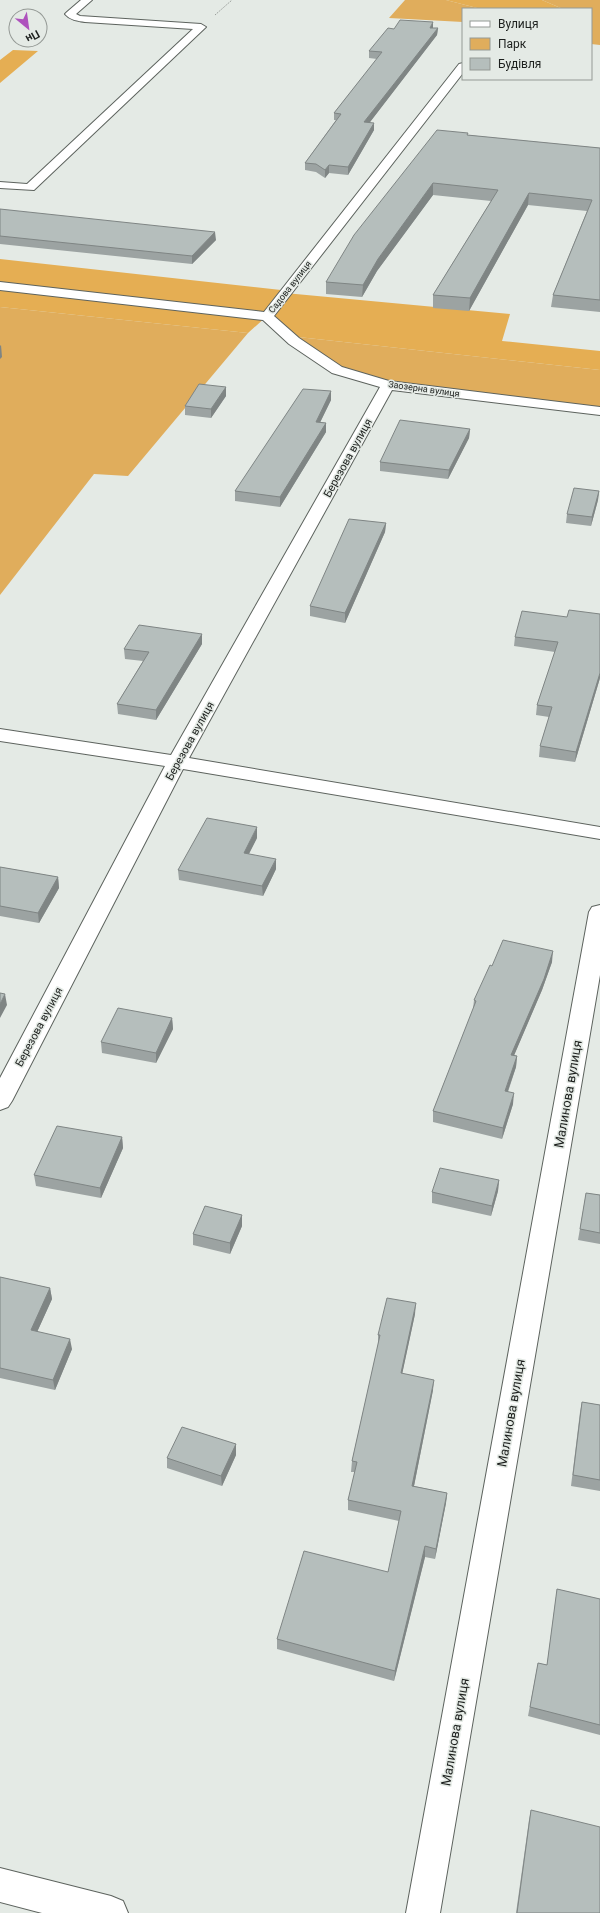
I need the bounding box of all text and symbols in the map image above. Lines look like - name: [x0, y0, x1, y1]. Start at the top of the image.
- north arrow: [8, 8, 48, 48]
- legend: [462, 8, 592, 80]
- text: Вулиця: [498, 17, 539, 31]
- text: Пн: [23, 27, 42, 45]
- text: Парк: [498, 37, 527, 51]
- text: Будівля: [498, 57, 541, 71]
- street label: Садова вулиця: [267, 259, 314, 315]
- street label: Заозерна вулиця: [388, 379, 460, 399]
- street label: Березова вулиця: [321, 416, 375, 500]
- street label: Березова вулиця: [163, 699, 217, 783]
- street label: Березова вулиця: [13, 985, 65, 1069]
- street label: Малинова вулиця: [551, 1039, 585, 1149]
- street label: Малинова вулиця: [494, 1358, 528, 1468]
- street label: Малинова вулиця: [438, 1677, 472, 1787]

